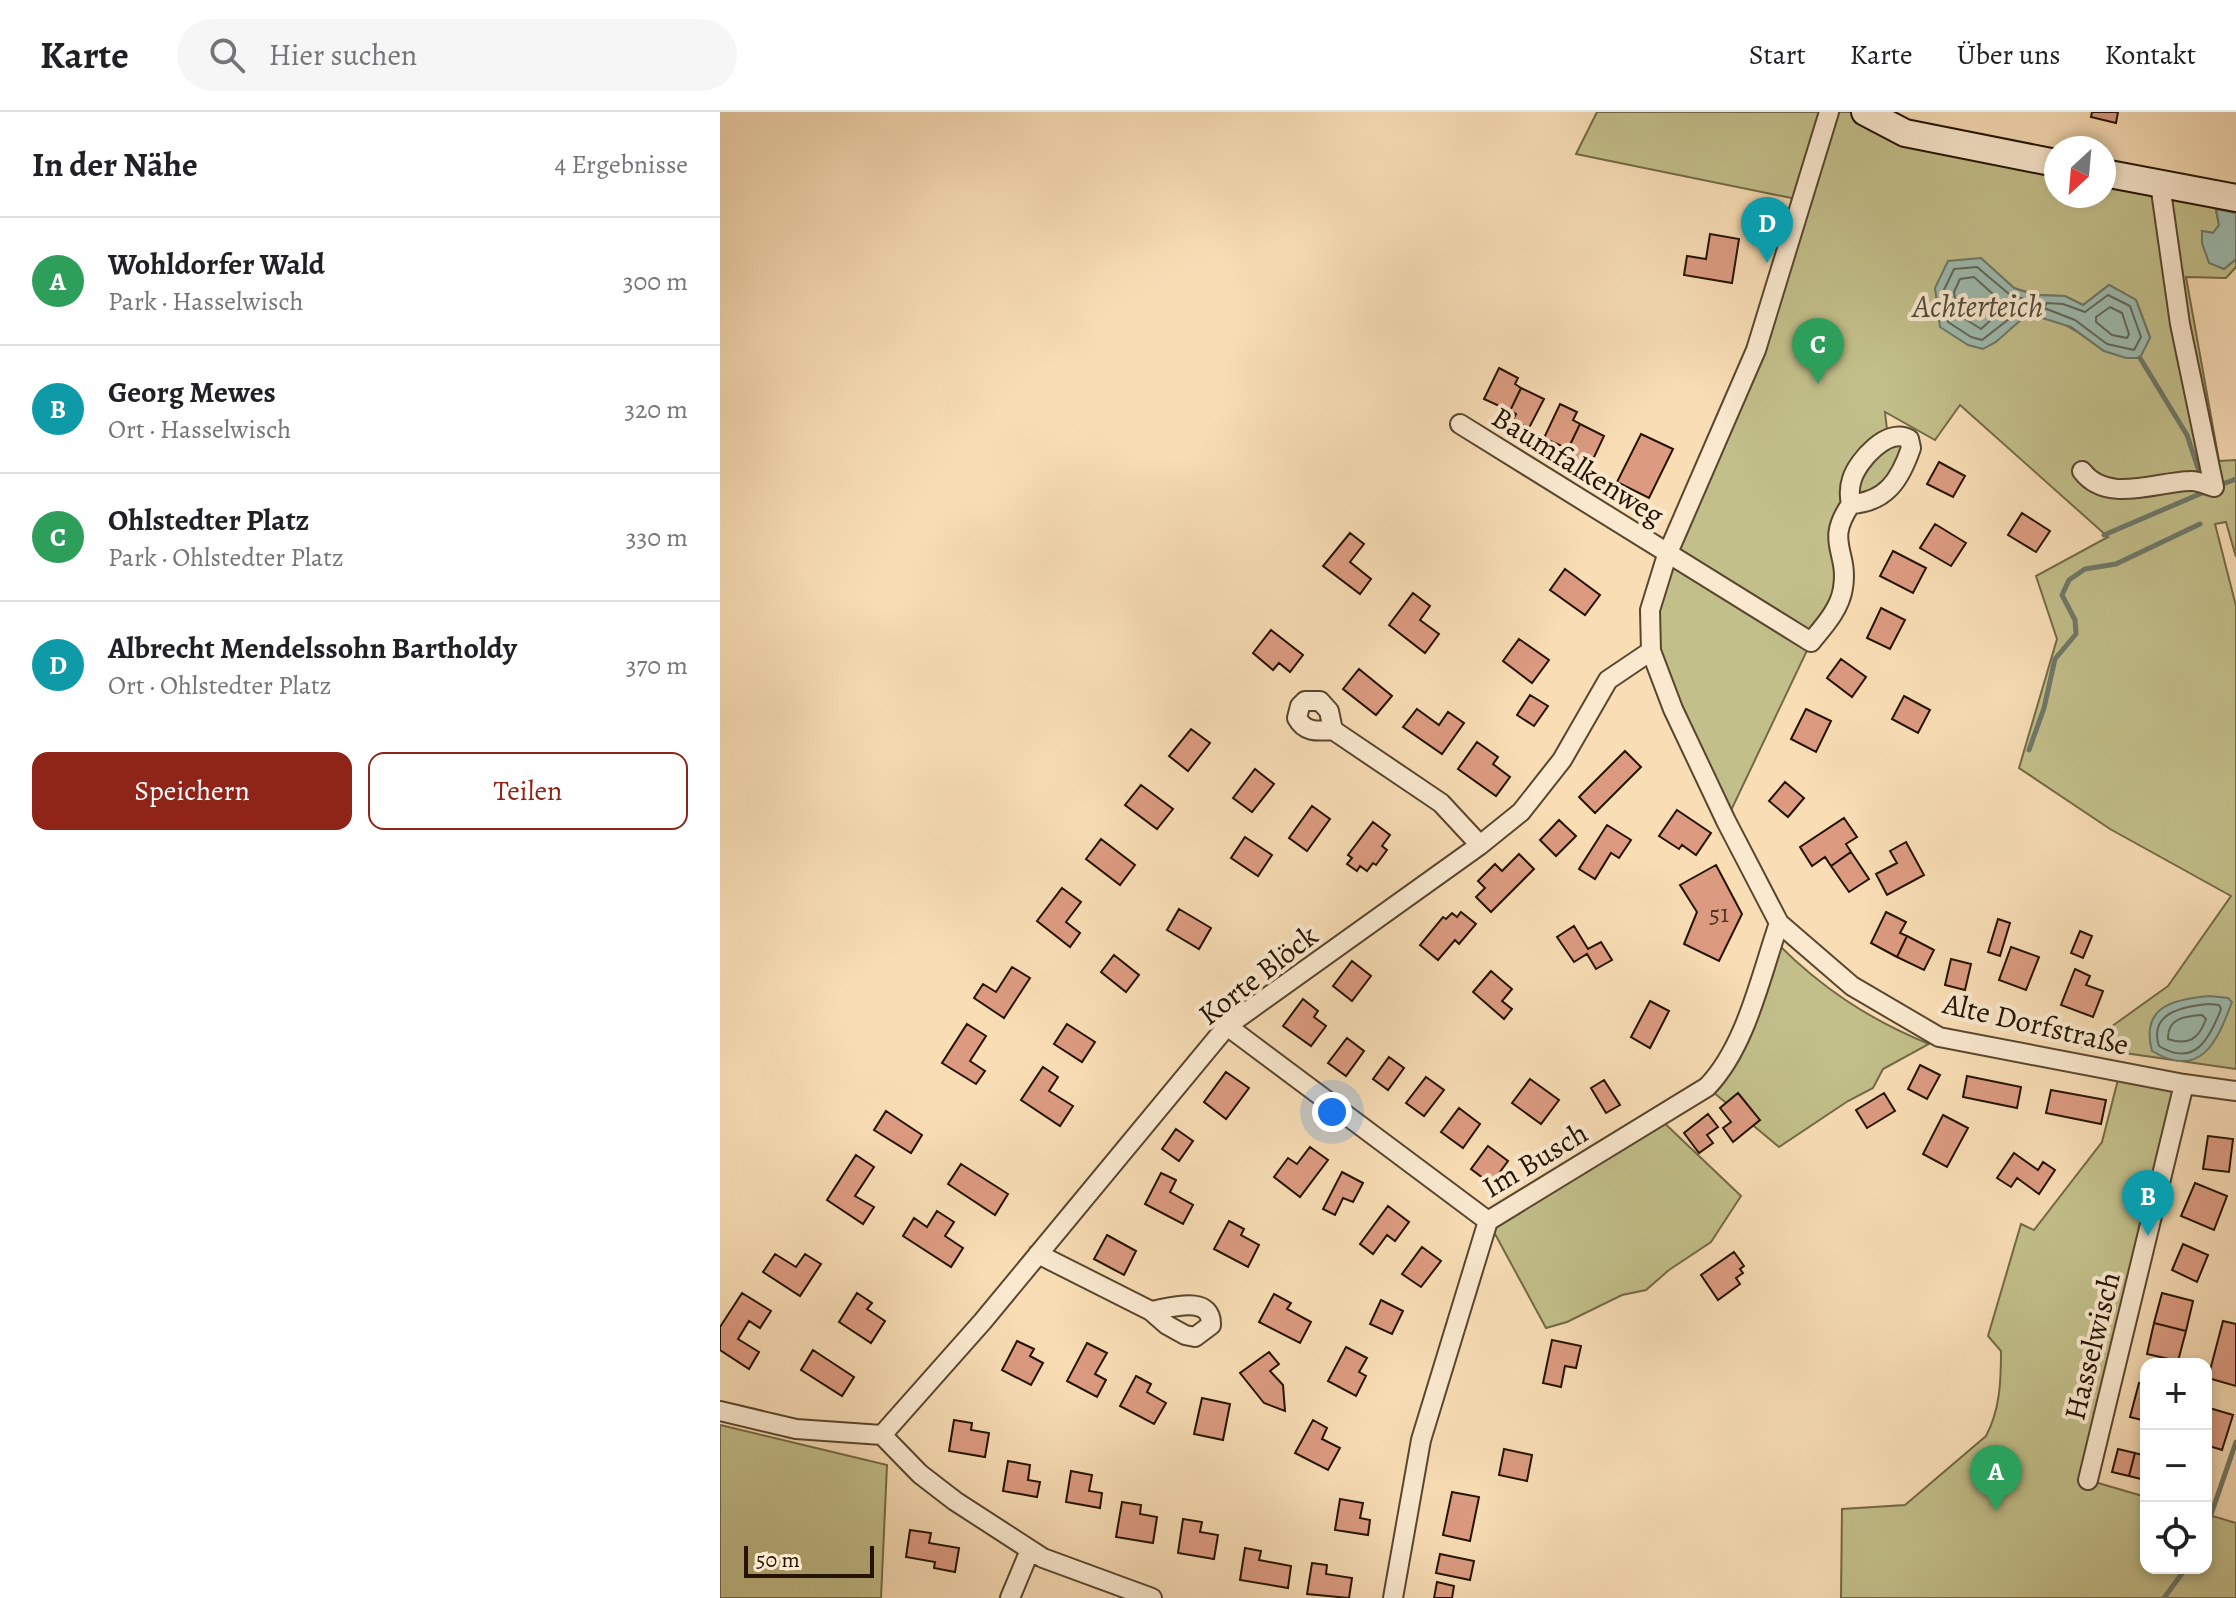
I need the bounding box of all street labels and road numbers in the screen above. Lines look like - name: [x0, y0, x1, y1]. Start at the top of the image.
- street label: Baumfalkenweg: [1484, 397, 1672, 535]
- street label: Korte Blöck: [1190, 916, 1326, 1034]
- street label: Alte Dorfstraße: [1938, 983, 2133, 1065]
- street label: Im Busch: [1475, 1113, 1595, 1207]
- street label: Hasselwisch: [2054, 1268, 2130, 1424]

